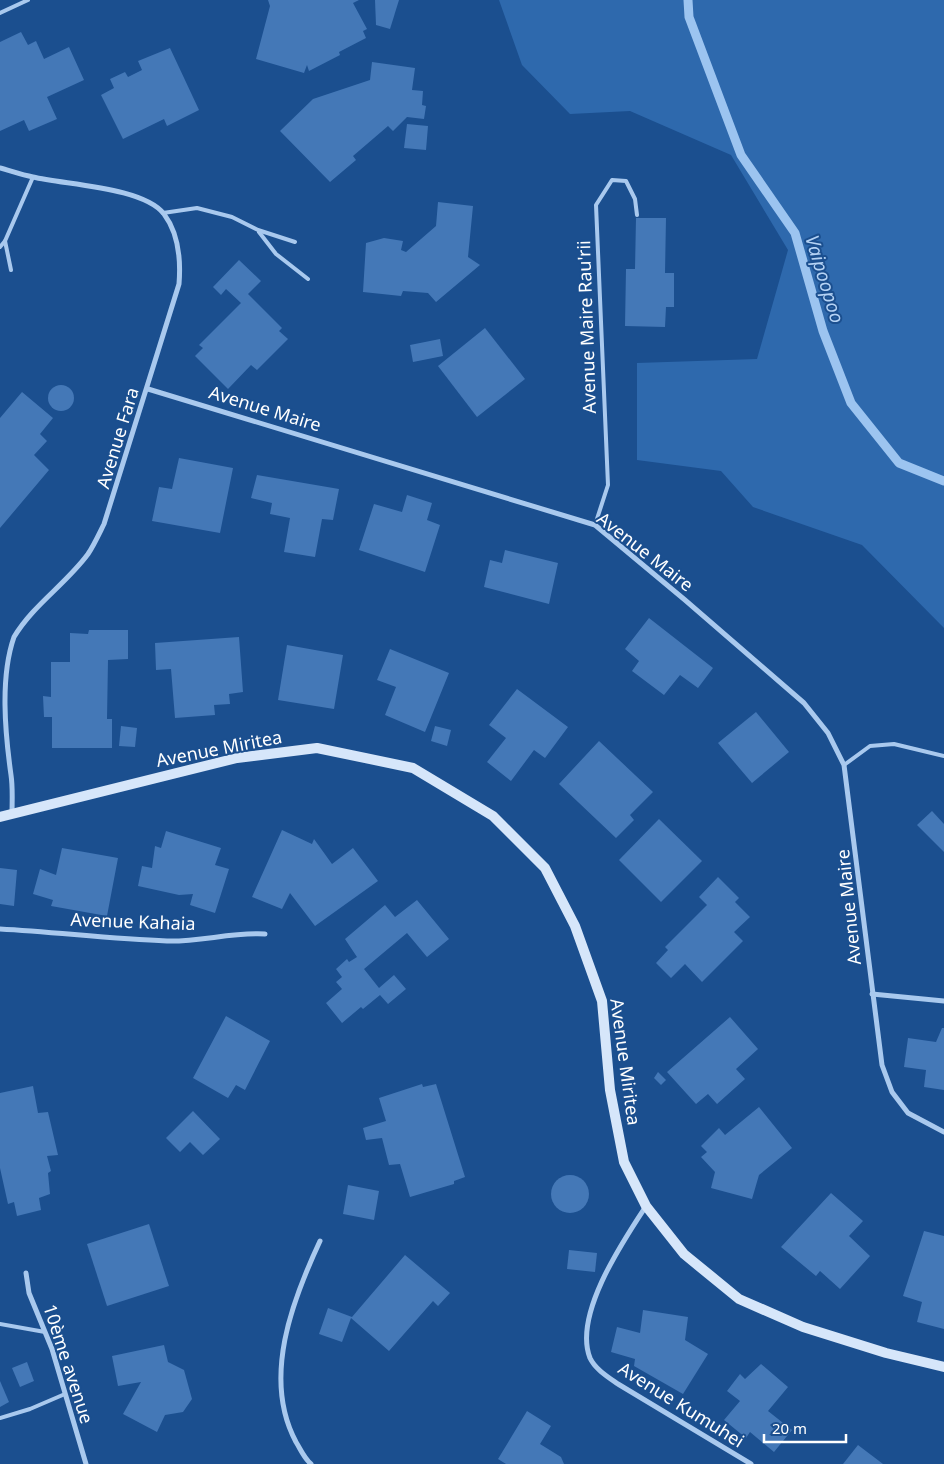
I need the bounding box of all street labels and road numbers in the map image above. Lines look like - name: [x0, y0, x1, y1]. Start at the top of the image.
- street label: Avenue Maire Rau'rii: [571, 240, 601, 414]
- street label: Avenue Maire: [206, 380, 324, 437]
- street label: Avenue Fara: [90, 384, 144, 491]
- street label: Avenue Maire: [592, 506, 699, 596]
- street label: Avenue Miritea: [154, 724, 284, 772]
- street label: Avenue Maire: [830, 848, 866, 966]
- street label: Avenue Kahaia: [70, 907, 196, 935]
- street label: Avenue Miritea: [605, 997, 647, 1127]
- street label: 10ème avenue: [38, 1301, 100, 1426]
- street label: Avenue Kumuhei: [614, 1356, 749, 1452]

